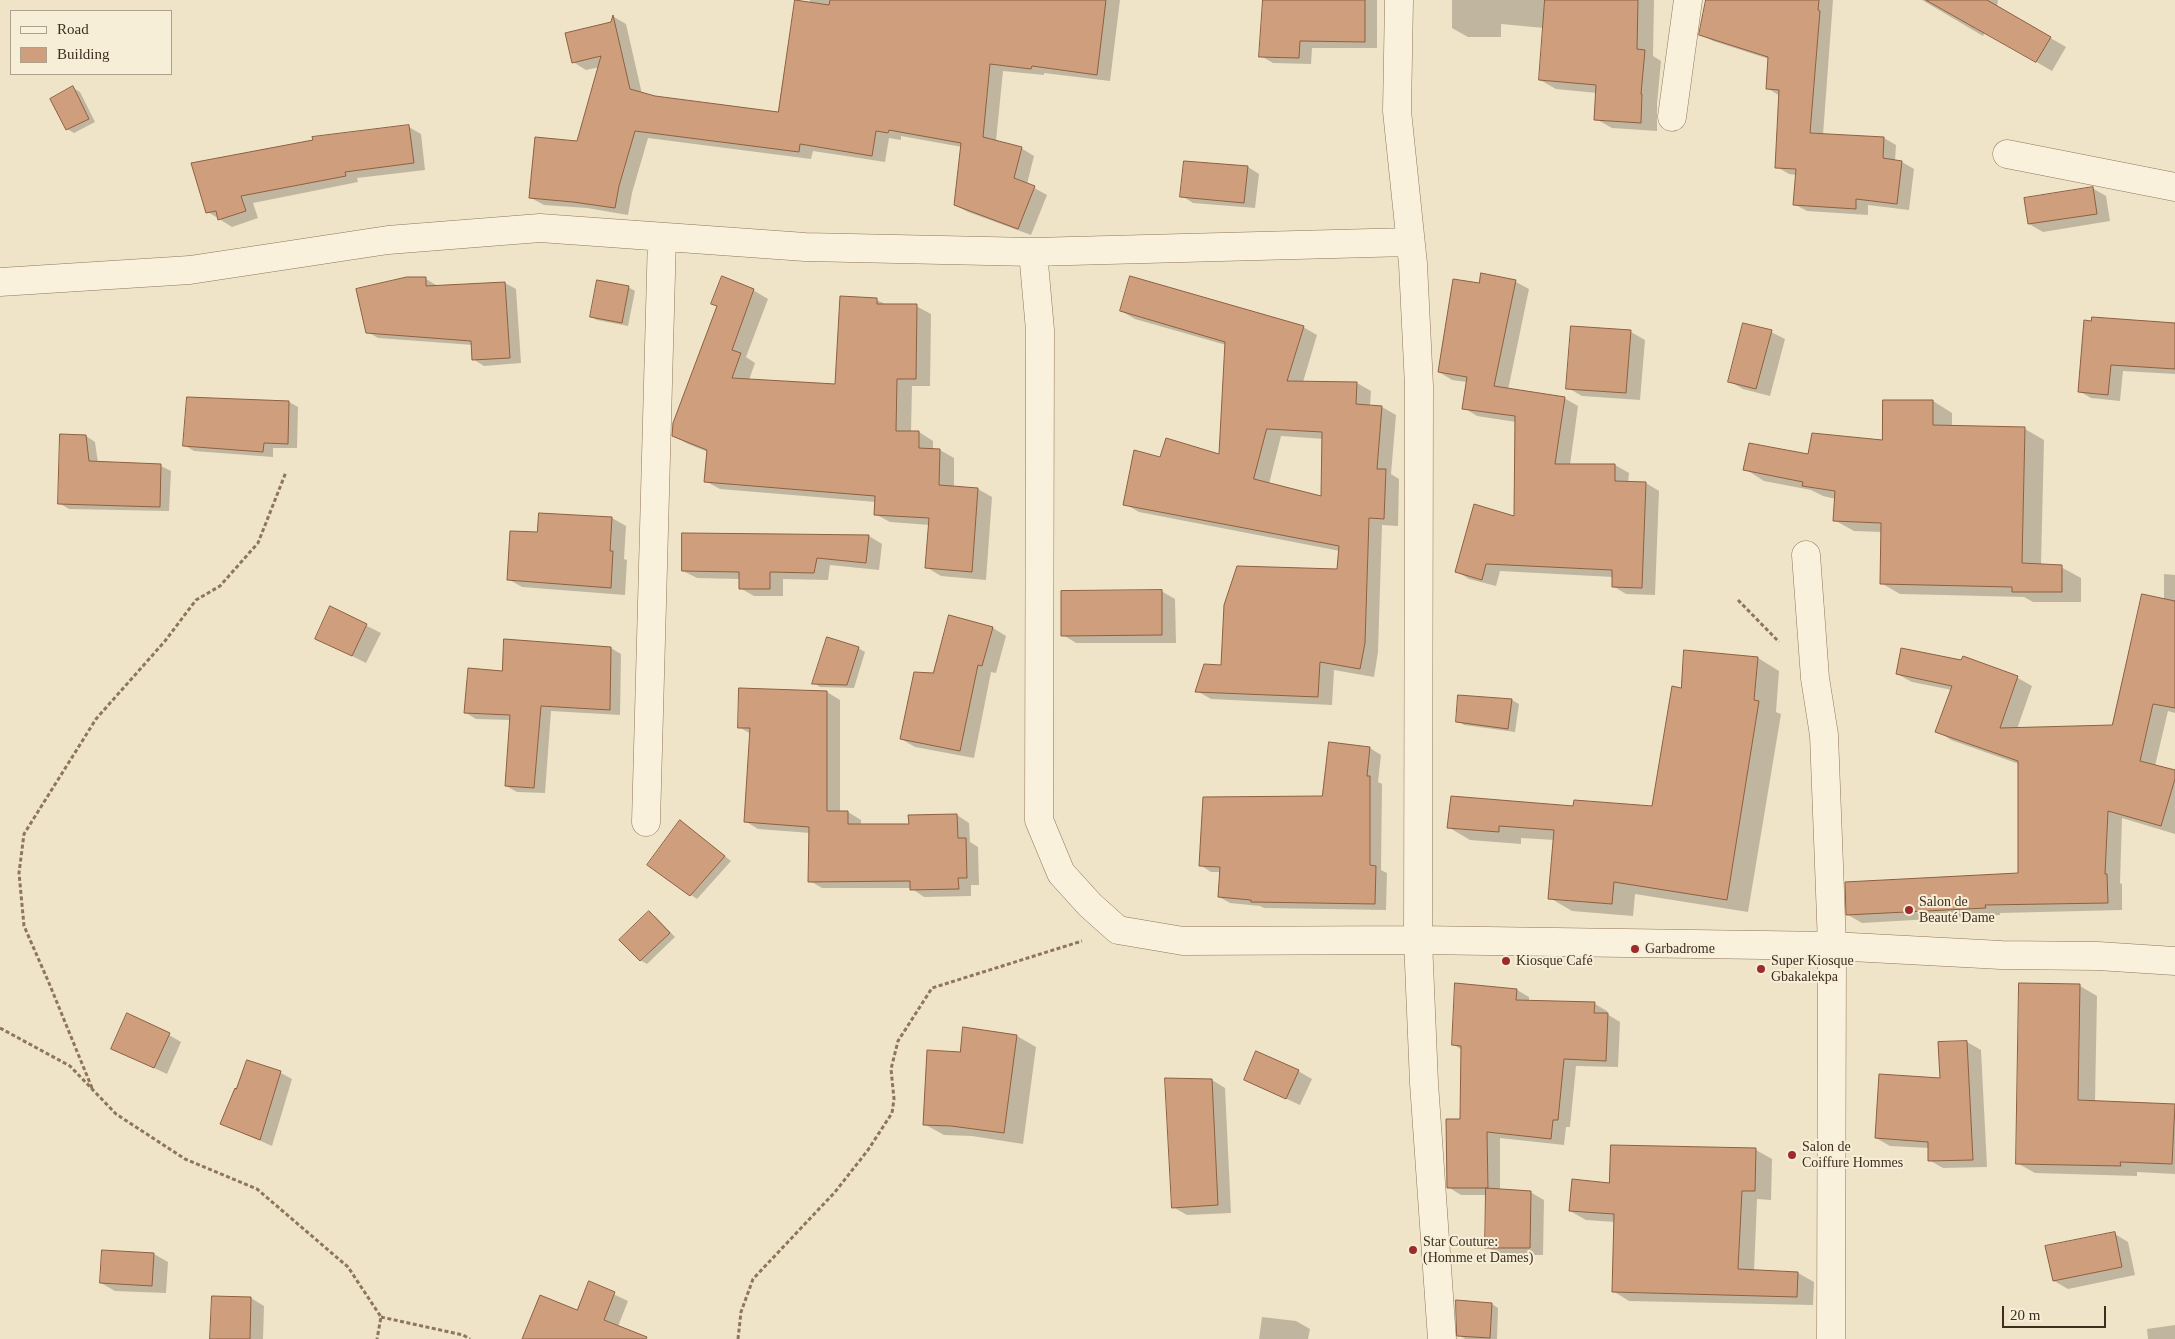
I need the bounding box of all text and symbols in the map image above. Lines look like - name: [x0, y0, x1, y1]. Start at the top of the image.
- legend: [10, 10, 172, 75]
- text: Road: [57, 21, 89, 37]
- text: Building: [57, 46, 110, 62]
- place label: Salon de Beauté Dame: [1919, 894, 1995, 926]
- marker: Salon de Beauté Dame: [1903, 904, 1915, 916]
- place label: Garbadrome: [1645, 941, 1715, 957]
- marker: Garbadrome: [1629, 943, 1641, 955]
- place label: Kiosque Café: [1516, 953, 1593, 969]
- place label: Super Kiosque Gbakalekpa: [1771, 953, 1854, 986]
- marker: Kiosque Café: [1500, 955, 1512, 967]
- marker: Super Kiosque Gbakalekpa: [1755, 963, 1767, 975]
- place label: Salon de Coiffure Hommes: [1802, 1139, 1903, 1172]
- marker: Salon de Coiffure Hommes: [1786, 1149, 1798, 1161]
- place label: Star Couture: (Homme et Dames): [1423, 1234, 1533, 1266]
- marker: Star Couture: (Homme et Dames): [1407, 1244, 1419, 1256]
- scale bar: [2005, 1296, 2109, 1328]
- text: 20 m: [2010, 1307, 2040, 1323]

